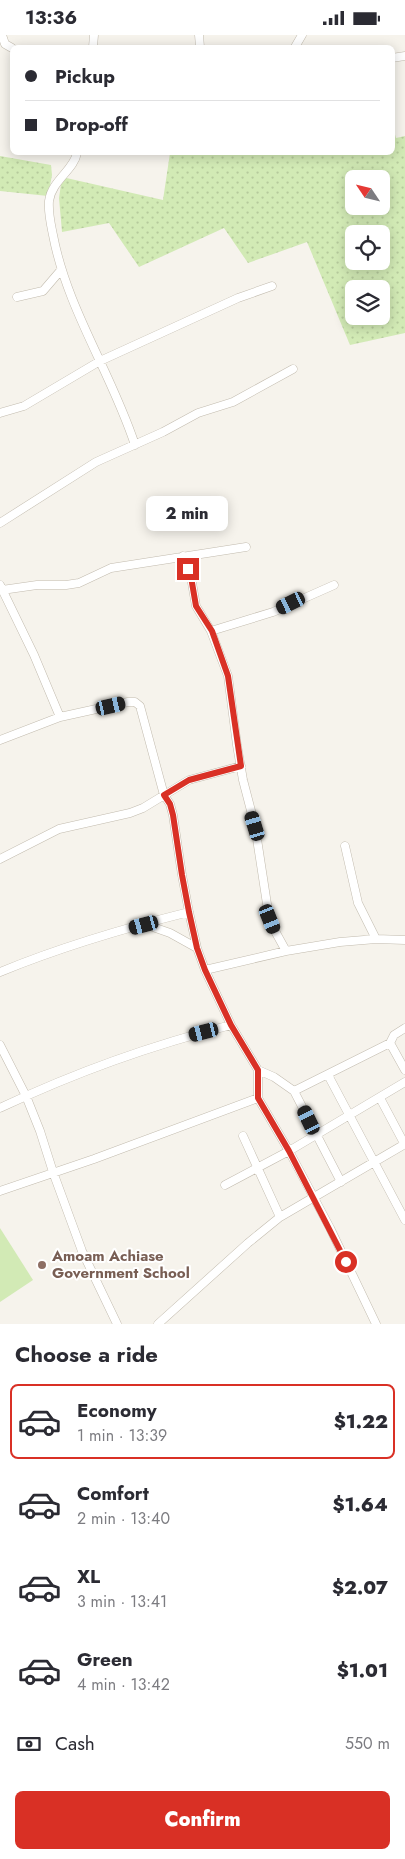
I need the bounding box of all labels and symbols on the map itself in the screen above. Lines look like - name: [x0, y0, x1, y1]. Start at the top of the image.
- north arrow: [345, 170, 390, 215]
- callout: 2 min: [147, 497, 229, 531]
- route end: [177, 558, 199, 580]
- car: [274, 590, 307, 616]
- car: [94, 695, 127, 717]
- car: [243, 809, 266, 843]
- car: [257, 902, 282, 936]
- car: [127, 914, 160, 936]
- car: [187, 1021, 220, 1043]
- car: [295, 1103, 322, 1137]
- place label: Amoam Achiase Government School: [51, 1245, 190, 1284]
- route start: [335, 1251, 357, 1273]
- marker: Amoam Achiase Government School: [36, 1259, 48, 1271]

